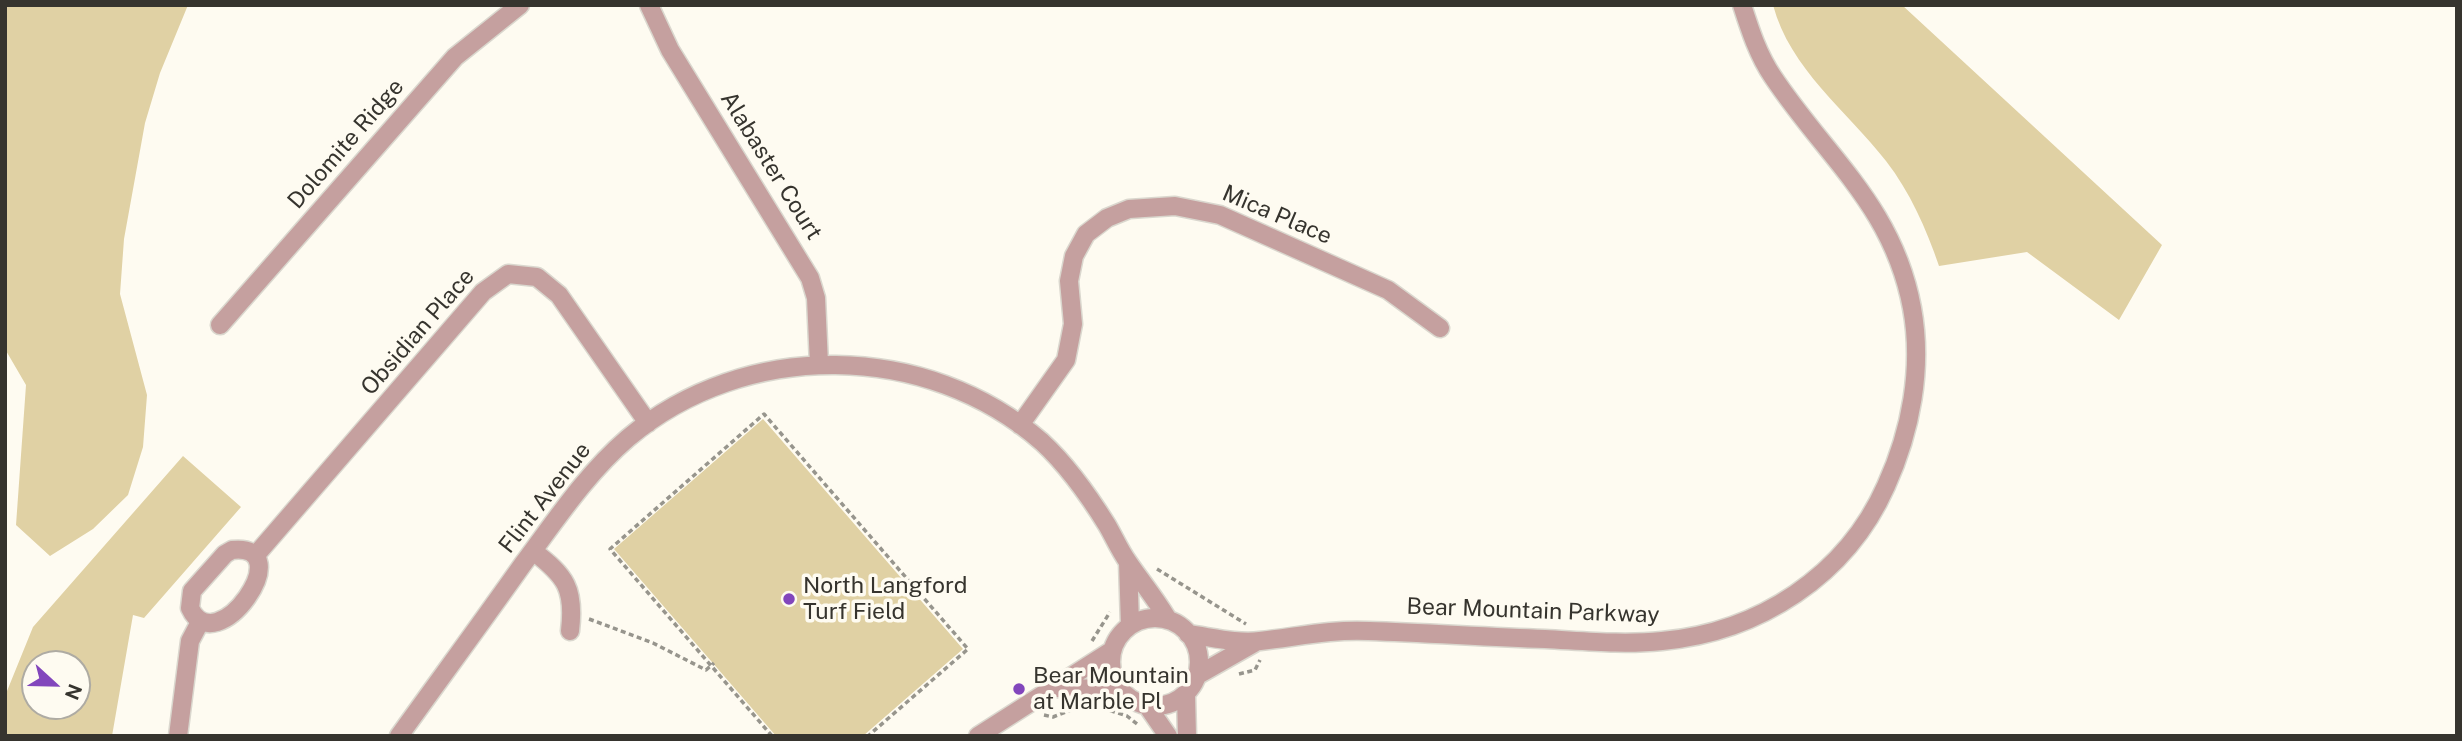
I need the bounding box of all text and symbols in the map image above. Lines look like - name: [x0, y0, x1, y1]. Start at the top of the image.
- street label: Dolomite Ridge: [282, 73, 410, 215]
- street label: Alabaster Court: [714, 87, 828, 245]
- street label: Mica Place: [1218, 180, 1336, 250]
- street label: Obsidian Place: [356, 263, 480, 401]
- street label: Flint Avenue: [493, 437, 597, 559]
- place label: North Langford Turf Field: [803, 572, 968, 626]
- marker: North Langford Turf Field: [781, 591, 797, 607]
- street label: Bear Mountain Parkway: [1406, 593, 1660, 629]
- north arrow: [21, 650, 91, 720]
- place label: Bear Mountain at Marble Pl: [1033, 662, 1189, 716]
- text: N: [61, 681, 87, 703]
- marker: Bear Mountain at Marble Pl: [1011, 681, 1027, 697]

